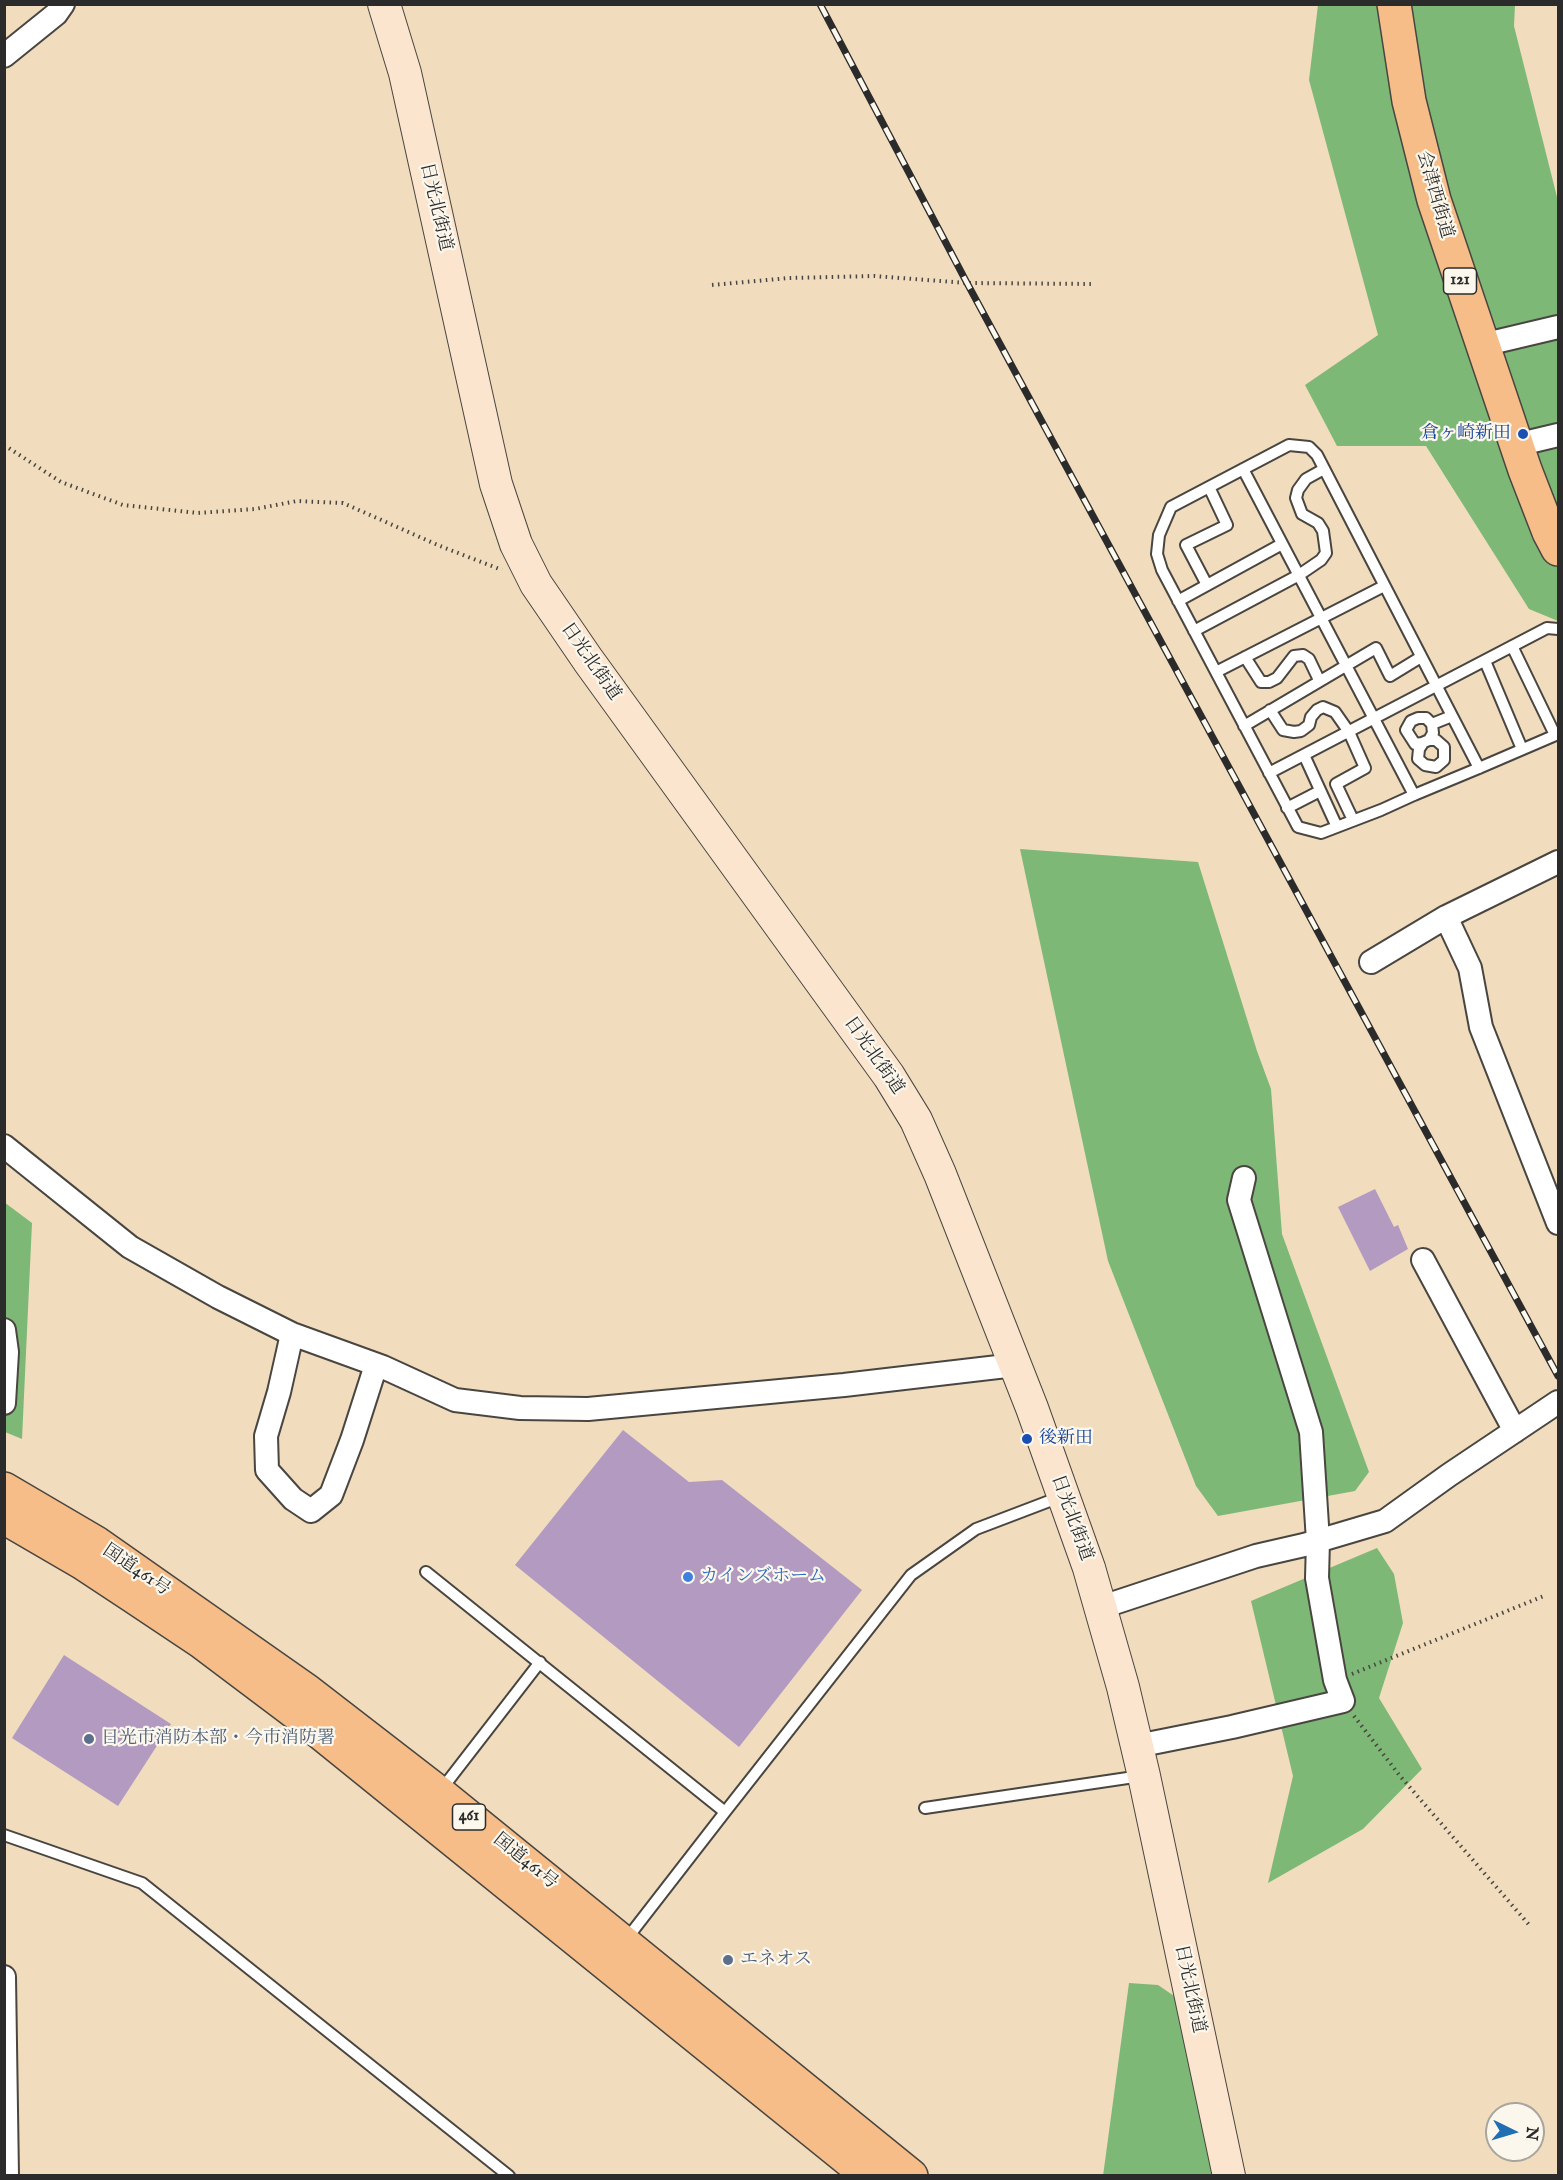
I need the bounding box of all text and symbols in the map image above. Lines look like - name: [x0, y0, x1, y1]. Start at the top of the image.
- street label: 会津西街道: [1411, 149, 1457, 241]
- street label: 日光北街道: [414, 161, 456, 253]
- road number: 121: [1444, 268, 1476, 294]
- place label: 倉ヶ崎新田: [1421, 423, 1511, 445]
- marker: 倉ヶ崎新田: [1516, 427, 1530, 441]
- street label: 日光北街道: [555, 619, 625, 705]
- street label: 日光北街道: [838, 1013, 908, 1099]
- place label: 後新田: [1039, 1428, 1093, 1450]
- marker: 後新田: [1020, 1432, 1034, 1446]
- street label: 日光北街道: [1045, 1472, 1097, 1564]
- street label: 国道461号: [98, 1541, 174, 1601]
- place label: カインズホーム: [700, 1566, 826, 1588]
- marker: カインズホーム: [681, 1570, 695, 1584]
- place label: 日光市消防本部・今市消防署: [101, 1728, 335, 1750]
- marker: 日光市消防本部・今市消防署: [82, 1732, 96, 1746]
- road number: 461: [452, 1804, 486, 1830]
- street label: 国道461号: [488, 1829, 562, 1895]
- street label: 日光北街道: [1169, 1943, 1209, 2035]
- place label: エネオス: [740, 1949, 812, 1971]
- marker: エネオス: [721, 1953, 735, 1967]
- north arrow: [1485, 2102, 1545, 2162]
- text: N: [1520, 2126, 1542, 2141]

